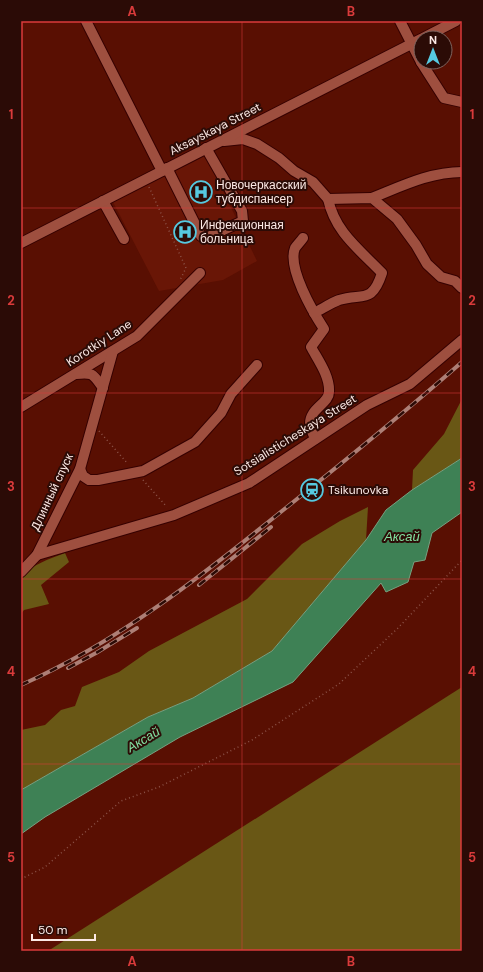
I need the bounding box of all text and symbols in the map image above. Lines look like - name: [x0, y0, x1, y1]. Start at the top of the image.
- text: A: [127, 3, 137, 20]
- text: B: [347, 3, 355, 20]
- north arrow: [413, 30, 453, 70]
- text: N: [429, 33, 437, 47]
- street label: Aksayskaya Street: [166, 99, 264, 159]
- text: 1: [9, 106, 13, 123]
- text: 1: [470, 106, 474, 123]
- place label: Новочеркасский тубдиспансер: [216, 177, 306, 207]
- hospital icon: Новочеркасский тубдиспансер: [188, 179, 214, 205]
- place label: Инфекционная больница: [200, 217, 284, 247]
- hospital icon: Инфекционная больница: [172, 219, 198, 245]
- text: 2: [7, 292, 15, 309]
- text: 2: [468, 292, 476, 309]
- street label: Korotkiy Lane: [63, 316, 135, 370]
- street label: Sotsialisticheskaya Street: [231, 390, 360, 479]
- street label: Длинный спуск: [27, 450, 77, 533]
- station icon: Tsikunovka: [299, 477, 325, 503]
- text: 3: [7, 478, 15, 495]
- text: 3: [468, 478, 476, 495]
- place label: Tsikunovka: [328, 482, 388, 498]
- water label: Аксай: [383, 528, 420, 545]
- text: 4: [7, 663, 15, 680]
- text: 4: [468, 663, 476, 680]
- water label: Аксай: [123, 723, 163, 756]
- text: 5: [7, 849, 15, 866]
- text: 5: [468, 849, 476, 866]
- scale bar: [32, 916, 95, 942]
- text: 50 m: [38, 922, 67, 938]
- text: A: [127, 953, 137, 970]
- text: B: [347, 953, 355, 970]

